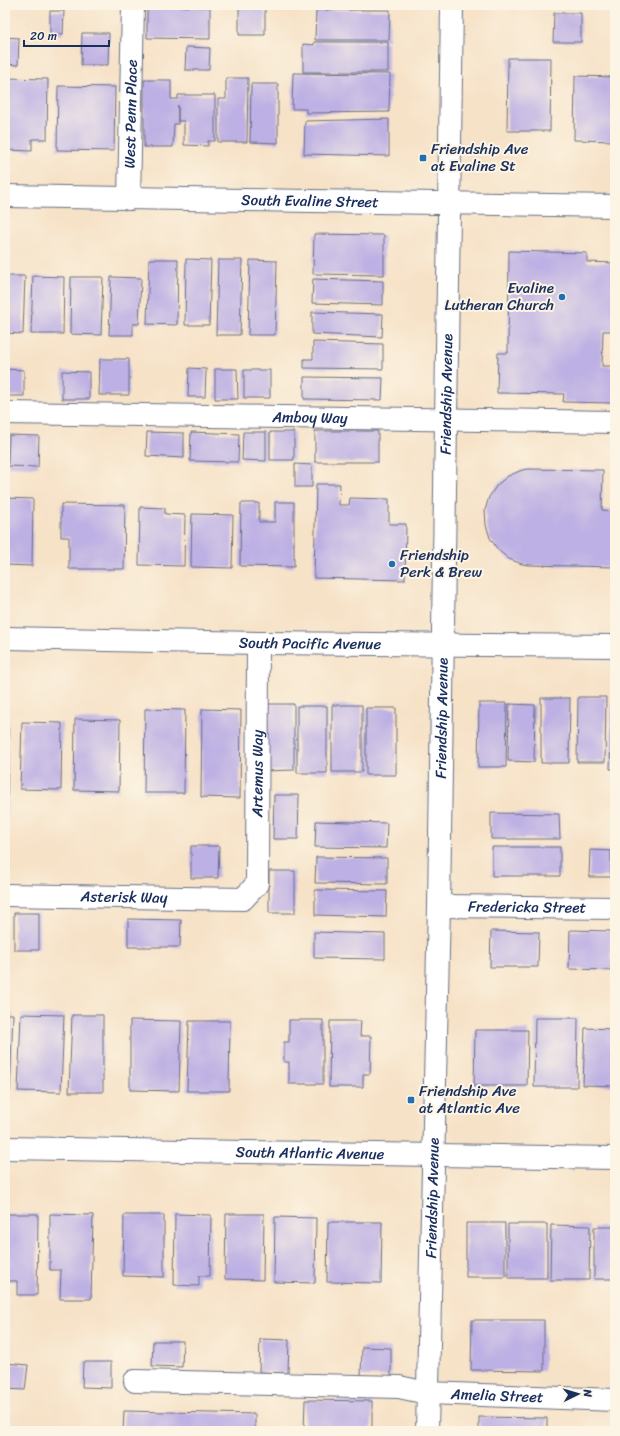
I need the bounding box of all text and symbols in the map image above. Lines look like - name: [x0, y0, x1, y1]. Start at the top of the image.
- scale bar: [24, 22, 109, 48]
- text: 20 m: [30, 25, 57, 47]
- street label: West Penn Place: [117, 59, 145, 169]
- place label: Friendship Ave at Evaline St: [431, 136, 529, 179]
- marker: Friendship Ave at Evaline St: [418, 153, 428, 163]
- street label: South Evaline Street: [241, 187, 379, 215]
- place label: Evaline Lutheran Church: [444, 275, 554, 318]
- marker: Evaline Lutheran Church: [557, 292, 567, 302]
- street label: Friendship Avenue: [433, 334, 460, 455]
- street label: Amboy Way: [271, 404, 348, 431]
- place label: Friendship Perk & Brew: [400, 542, 483, 585]
- marker: Friendship Perk & Brew: [387, 559, 397, 569]
- street label: South Pacific Avenue: [238, 630, 382, 657]
- street label: Friendship Avenue: [428, 658, 456, 779]
- street label: Artemus Way: [244, 730, 271, 818]
- street label: Asterisk Way: [79, 883, 168, 911]
- street label: Fredericka Street: [468, 893, 587, 921]
- place label: Friendship Ave at Atlantic Ave: [419, 1078, 520, 1121]
- marker: Friendship Ave at Atlantic Ave: [406, 1095, 416, 1105]
- street label: Friendship Avenue: [418, 1137, 447, 1259]
- street label: South Atlantic Avenue: [235, 1139, 385, 1167]
- north arrow: [558, 1374, 598, 1414]
- street label: Amelia Street: [450, 1381, 544, 1410]
- text: N: [578, 1388, 597, 1398]

